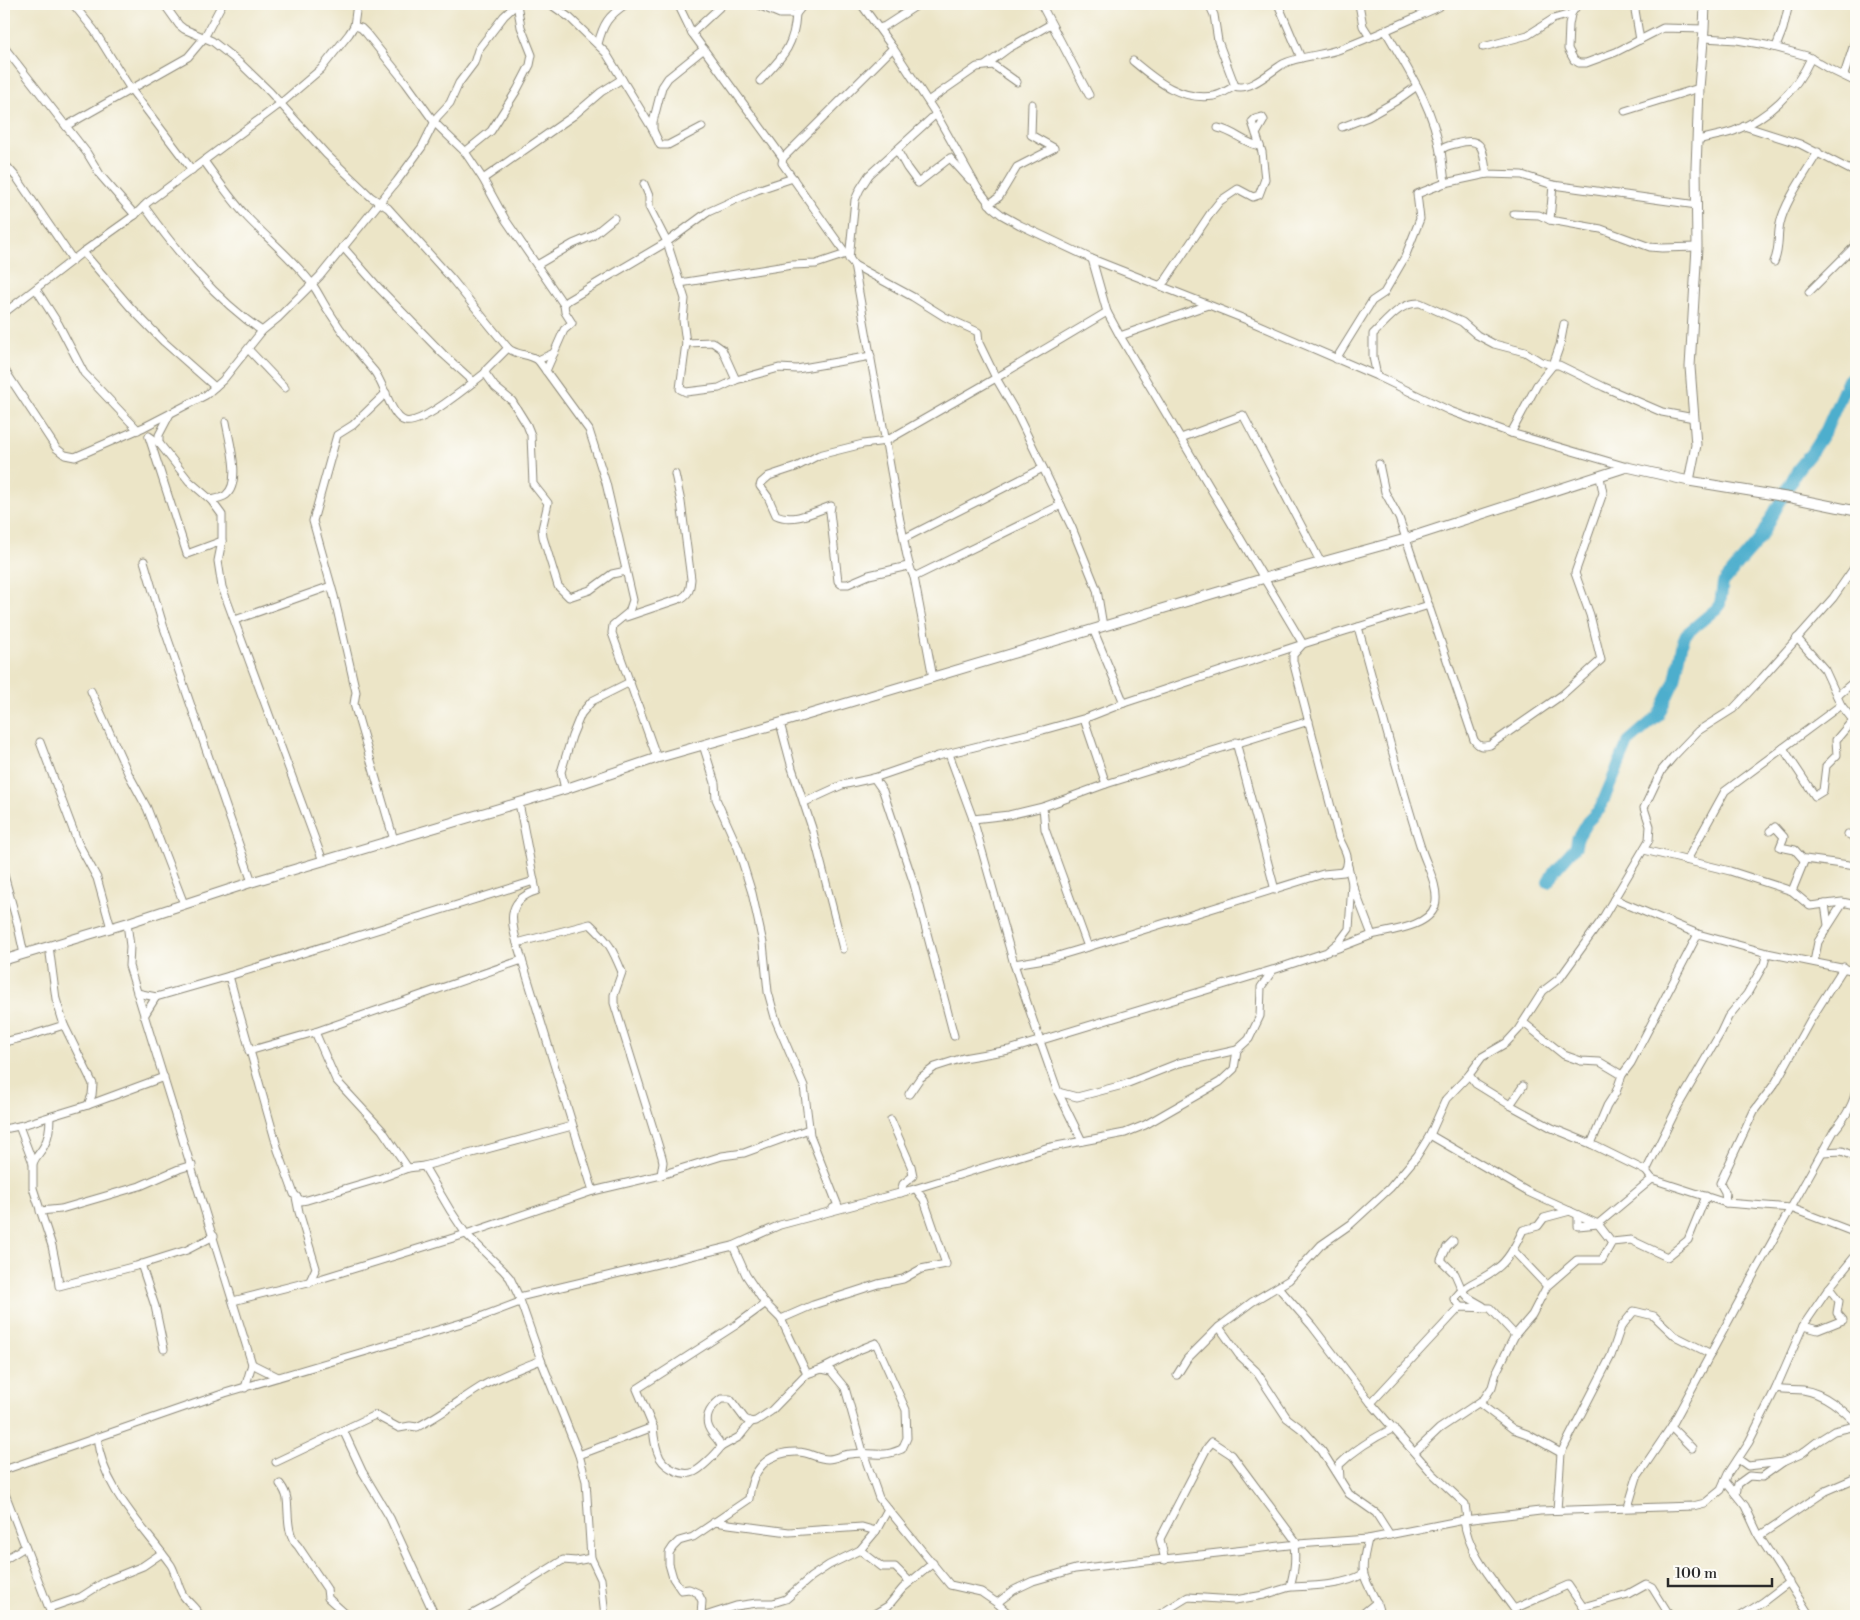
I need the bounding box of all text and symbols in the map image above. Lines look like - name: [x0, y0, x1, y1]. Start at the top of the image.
- scale bar: [1668, 1555, 1771, 1587]
- text: 100 m: [1675, 1564, 1717, 1583]

